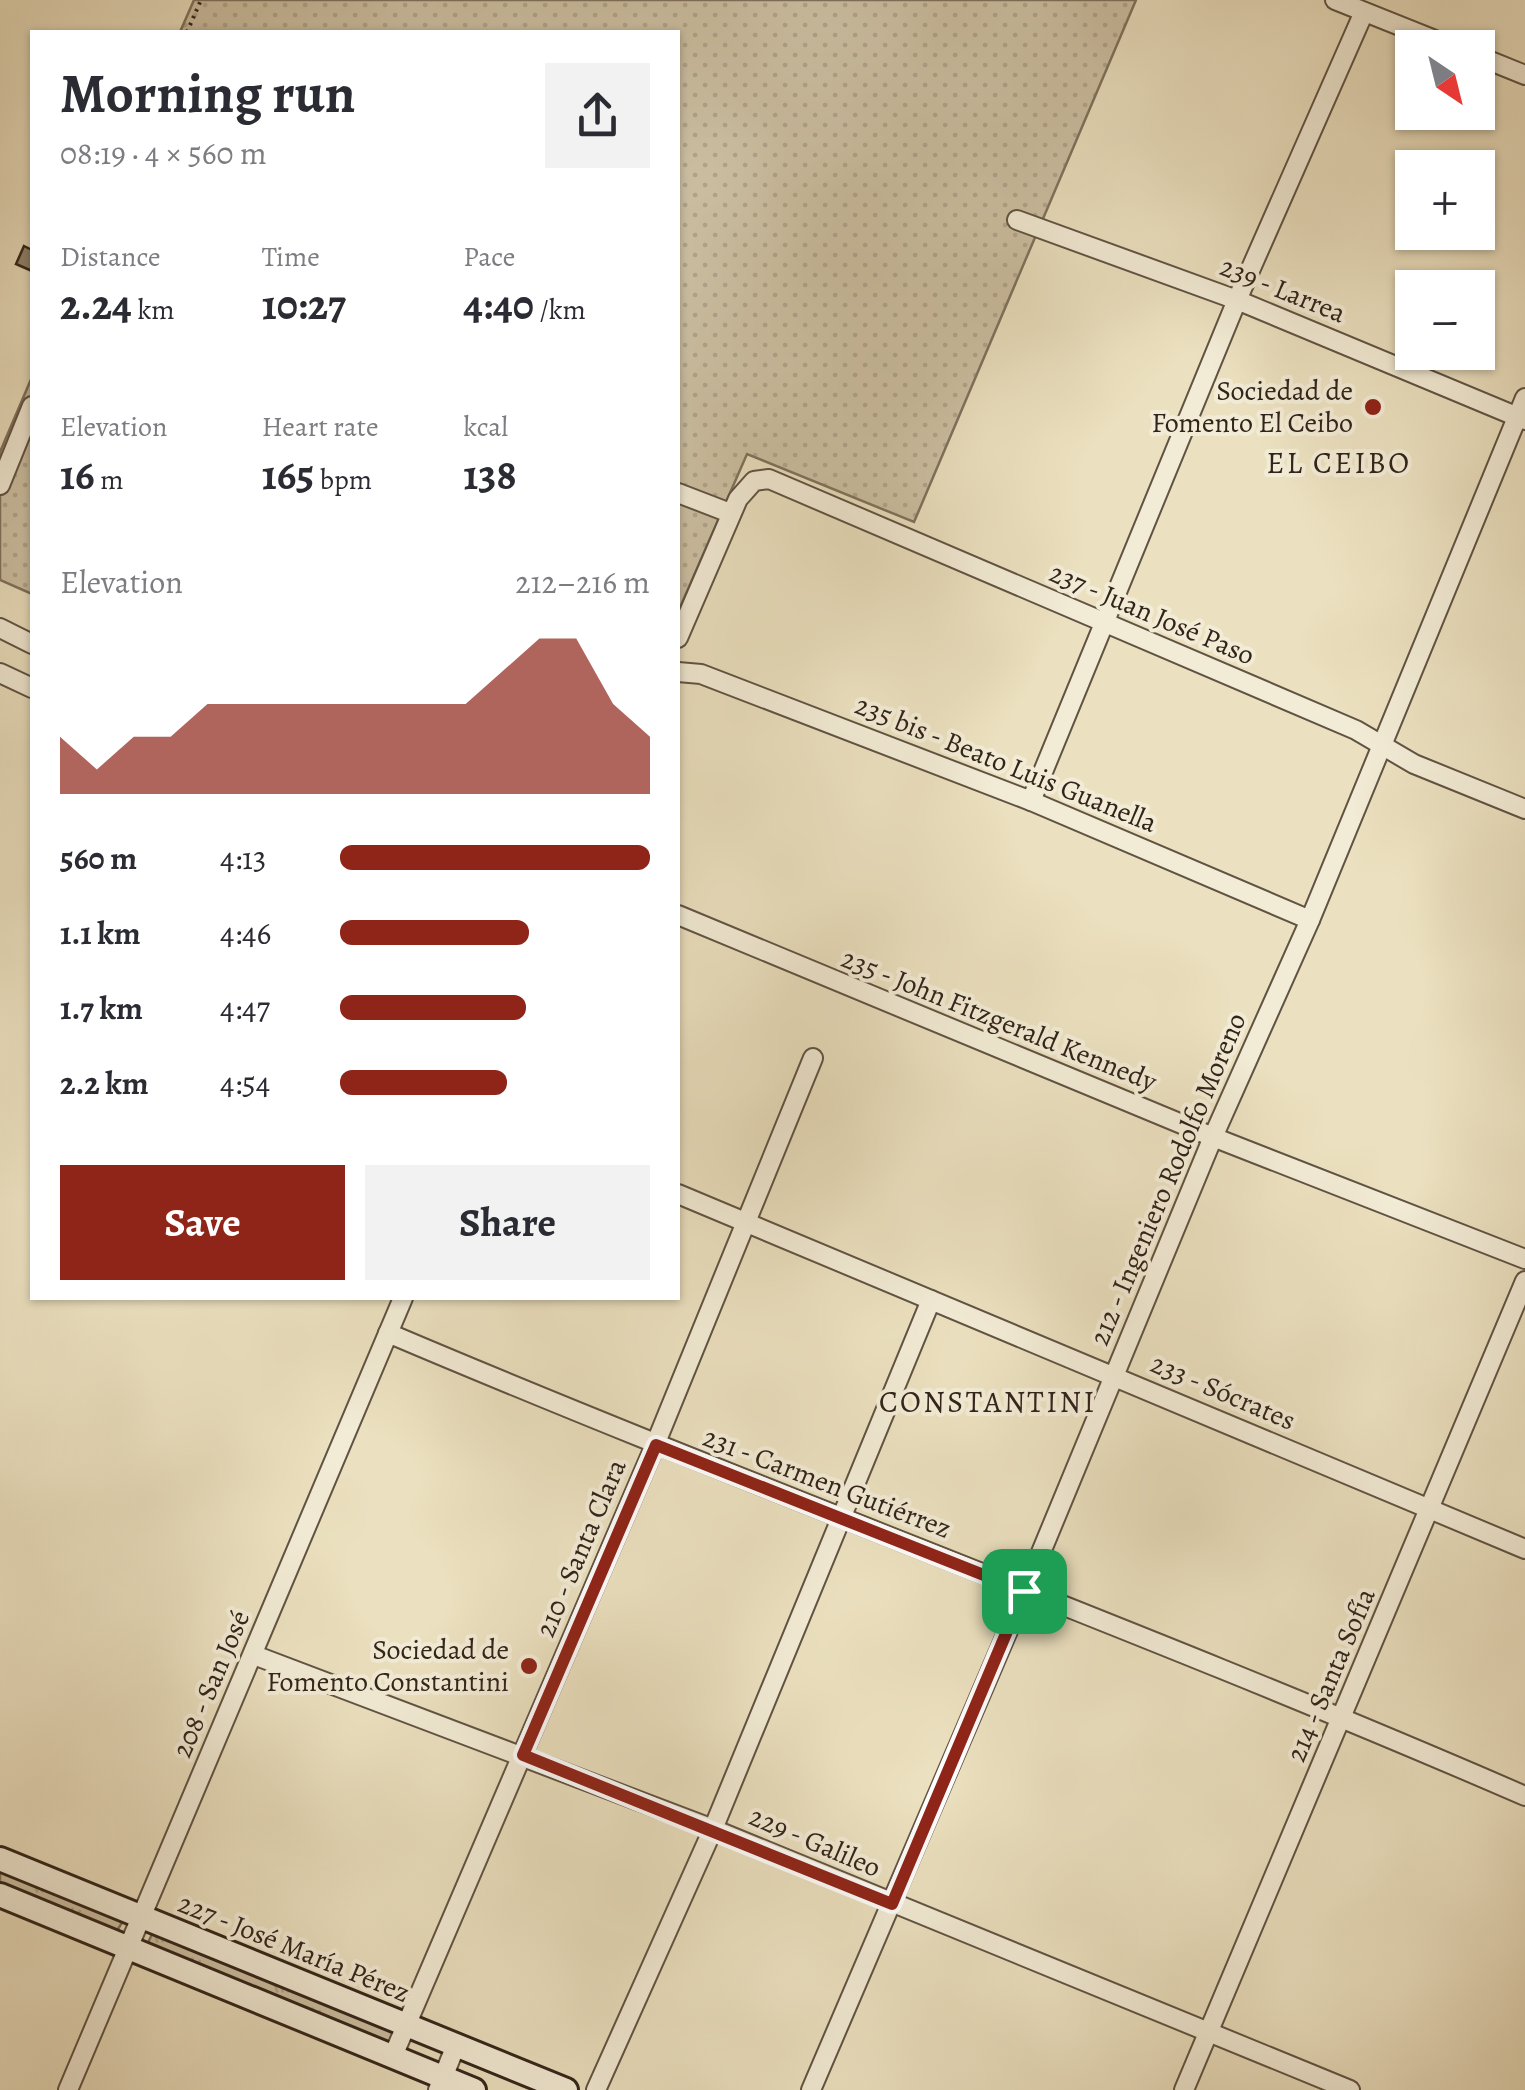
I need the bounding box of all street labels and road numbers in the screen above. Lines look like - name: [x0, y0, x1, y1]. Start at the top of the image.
- street label: 239 - Larrea: [1215, 248, 1351, 332]
- street label: 237 - Juan José Paso: [1044, 554, 1260, 674]
- street label: 235 bis - Beato Luis Guanella: [849, 686, 1163, 842]
- street label: 235 - John Fitzgerald Kennedy: [836, 939, 1163, 1101]
- street label: 212 - Ingeniero Rodolfo Moreno: [1081, 1007, 1255, 1351]
- street label: 233 - Sócrates: [1145, 1344, 1301, 1440]
- street label: 231 - Carmen Gutiérrez: [698, 1418, 956, 1548]
- street label: 210 - Santa Clara: [526, 1453, 636, 1643]
- street label: 214 - Santa Sofía: [1277, 1582, 1385, 1768]
- street label: 208 - San José: [163, 1605, 259, 1763]
- street label: 229 - Galileo: [743, 1797, 887, 1887]
- street label: 227 - José María Pérez: [173, 1884, 415, 2012]

